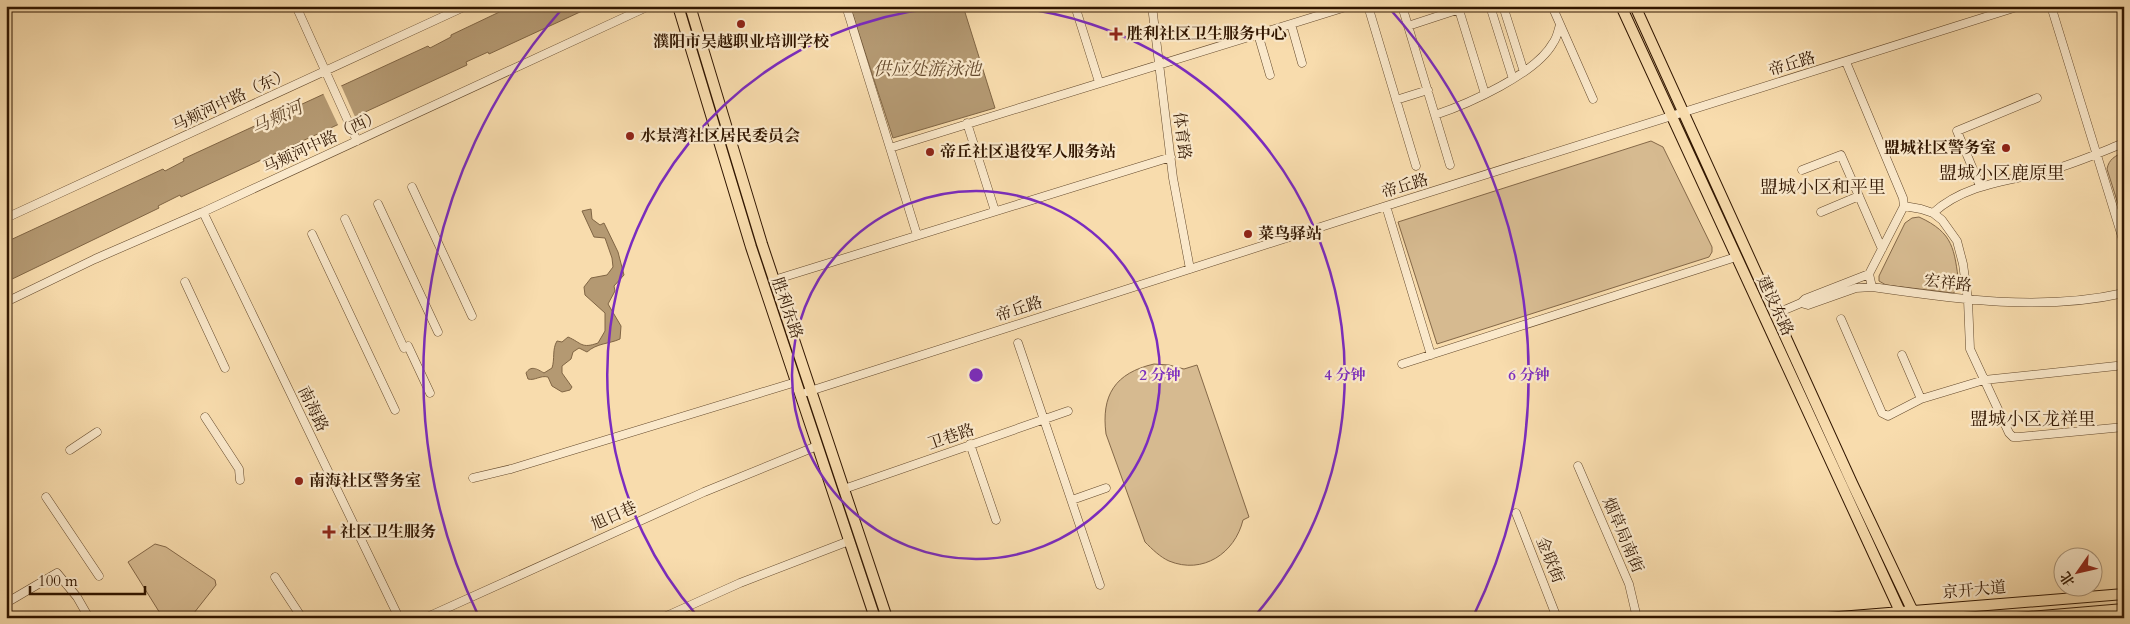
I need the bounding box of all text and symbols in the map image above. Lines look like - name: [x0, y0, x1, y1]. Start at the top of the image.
- marker: 濮阳市吴越职业培训学校: [735, 18, 747, 30]
- place label: 胜利社区卫生服务中心: [1127, 23, 1287, 45]
- marker: 胜利社区卫生服务中心: [1109, 27, 1123, 41]
- place label: 濮阳市吴越职业培训学校: [653, 31, 829, 53]
- street label: 帝丘路: [1766, 46, 1818, 82]
- water label: 供应处游泳池: [873, 57, 983, 82]
- street label: 马颊河中路（东）: [169, 64, 293, 136]
- water label: 马颊河: [248, 97, 306, 139]
- street label: 马颊河中路（西）: [259, 105, 385, 179]
- street label: 体育路: [1168, 111, 1196, 161]
- place label: 水景湾社区居民委员会: [640, 125, 800, 147]
- marker: 水景湾社区居民委员会: [624, 130, 636, 142]
- place label: 盟城社区警务室: [1884, 137, 1996, 159]
- place label: 帝丘社区退役军人服务站: [940, 141, 1116, 163]
- marker: 盟城社区警务室: [2000, 142, 2012, 154]
- marker: 帝丘社区退役军人服务站: [924, 146, 936, 158]
- district label: 盟城小区鹿原里: [1939, 161, 2065, 186]
- street label: 帝丘路: [1379, 168, 1431, 204]
- district label: 盟城小区和平里: [1760, 175, 1886, 200]
- place label: 菜鸟驿站: [1258, 223, 1322, 245]
- marker: 菜鸟驿站: [1242, 228, 1254, 240]
- street label: 宏祥路: [1923, 269, 1973, 297]
- street label: 建设东路: [1752, 272, 1798, 340]
- street label: 胜利东路: [766, 274, 808, 342]
- street label: 帝丘路: [993, 291, 1045, 327]
- text: 2 分钟: [1139, 365, 1181, 385]
- text: 4 分钟: [1324, 365, 1366, 385]
- text: 6 分钟: [1508, 365, 1550, 385]
- centre of rings: [967, 366, 985, 384]
- street label: 南海路: [293, 383, 333, 435]
- district label: 盟城小区龙祥里: [1970, 407, 2096, 432]
- street label: 卫巷路: [925, 419, 977, 455]
- place label: 南海社区警务室: [309, 470, 421, 492]
- marker: 南海社区警务室: [293, 475, 305, 487]
- street label: 烟草局南街: [1597, 494, 1649, 576]
- street label: 旭日巷: [588, 496, 640, 536]
- place label: 社区卫生服务: [340, 521, 436, 543]
- marker: 社区卫生服务: [322, 525, 336, 539]
- street label: 金联街: [1531, 534, 1569, 586]
- north arrow: [2052, 546, 2102, 596]
- scale bar: [30, 564, 145, 596]
- text: 北: [2056, 568, 2079, 590]
- text: 100 m: [38, 571, 78, 591]
- street label: 京开大道: [1941, 576, 2007, 604]

